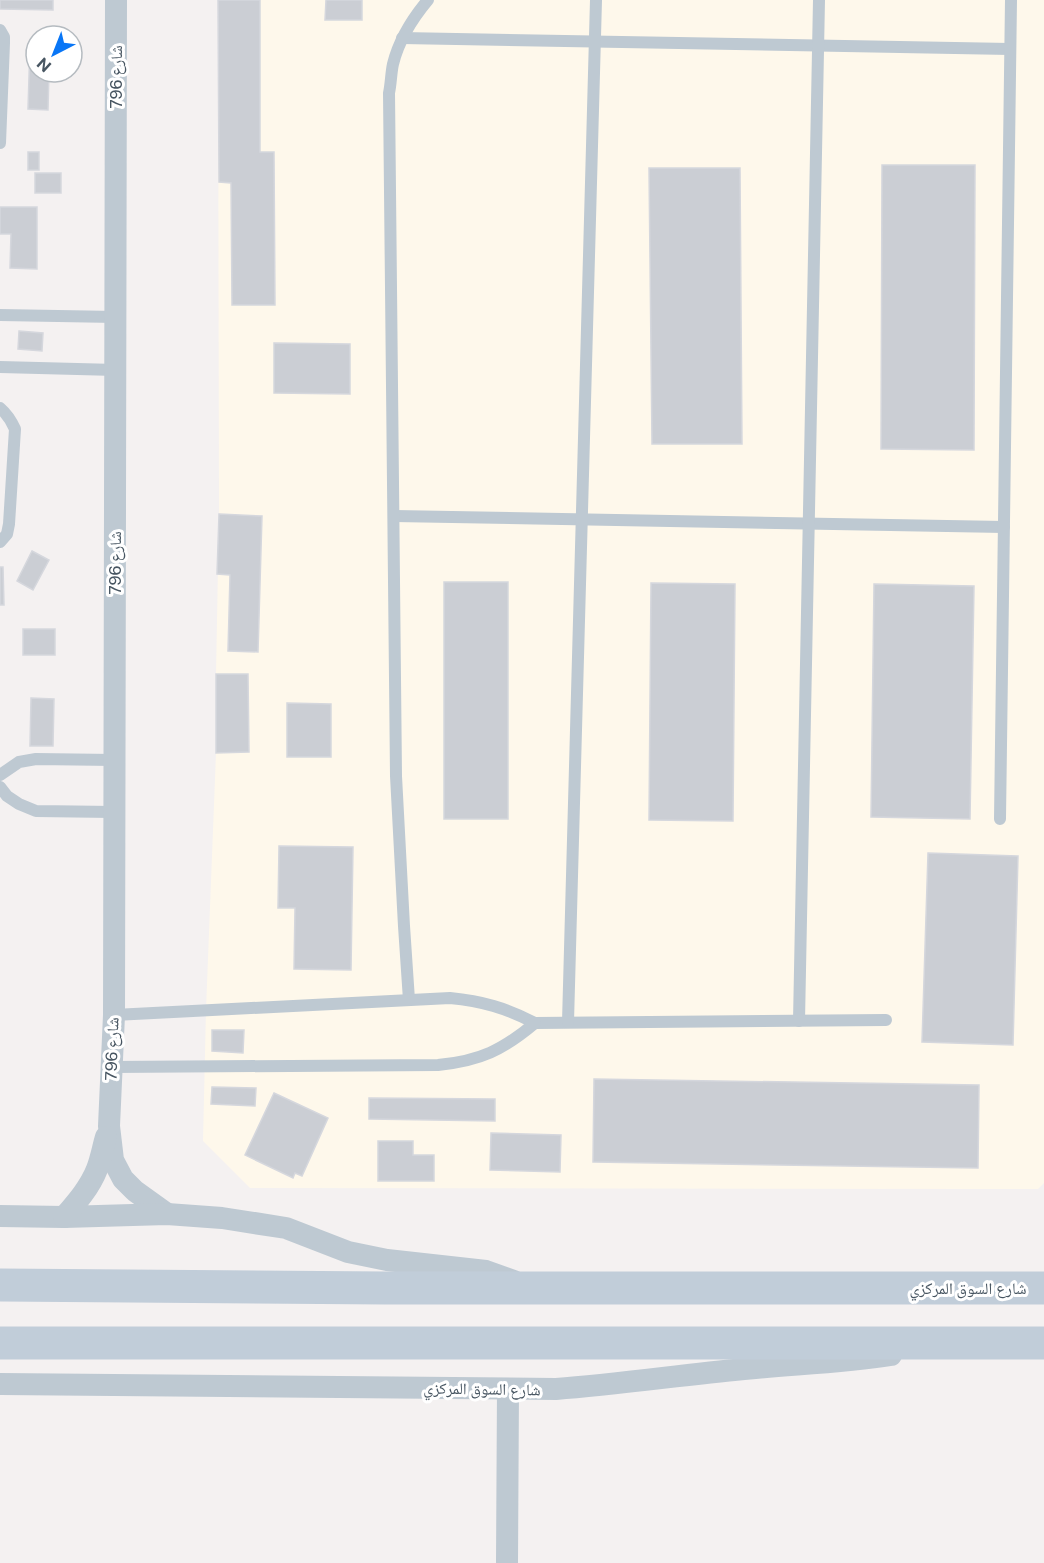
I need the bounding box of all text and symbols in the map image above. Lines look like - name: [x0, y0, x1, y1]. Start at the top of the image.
- north arrow: [24, 24, 84, 84]
- street label: شارع 796: [107, 45, 127, 109]
- text: N: [33, 54, 55, 76]
- street label: شارع 796: [106, 531, 126, 595]
- street label: شارع 796: [101, 1017, 124, 1081]
- street label: شارع السوق المركزي: [909, 1279, 1027, 1301]
- street label: شارع السوق المركزي: [423, 1378, 541, 1403]

